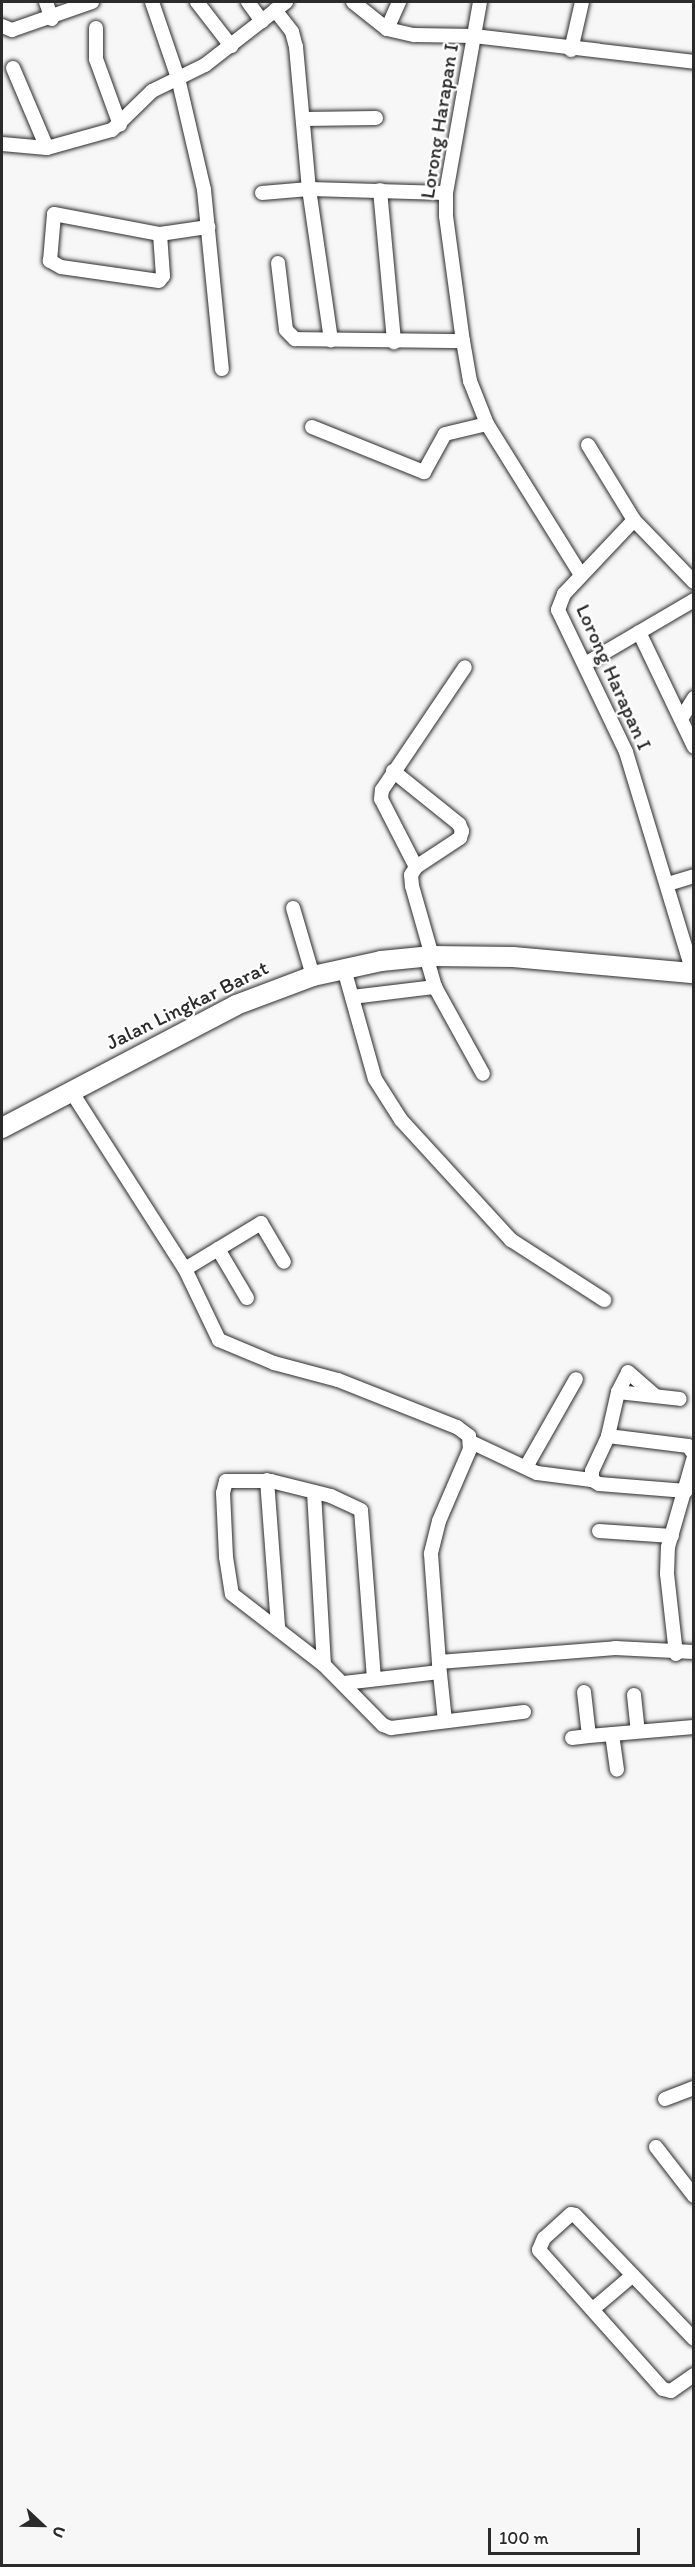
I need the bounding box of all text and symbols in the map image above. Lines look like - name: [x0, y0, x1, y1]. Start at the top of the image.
- street label: Lorong Harapan I: [414, 42, 464, 200]
- street label: Lorong Harapan I: [571, 600, 657, 754]
- street label: Jalan Lingkar Barat: [102, 955, 272, 1055]
- north arrow: [12, 2495, 72, 2555]
- scale bar: [491, 2516, 642, 2554]
- text: U: [48, 2523, 70, 2540]
- text: 100 m: [499, 2527, 549, 2549]

